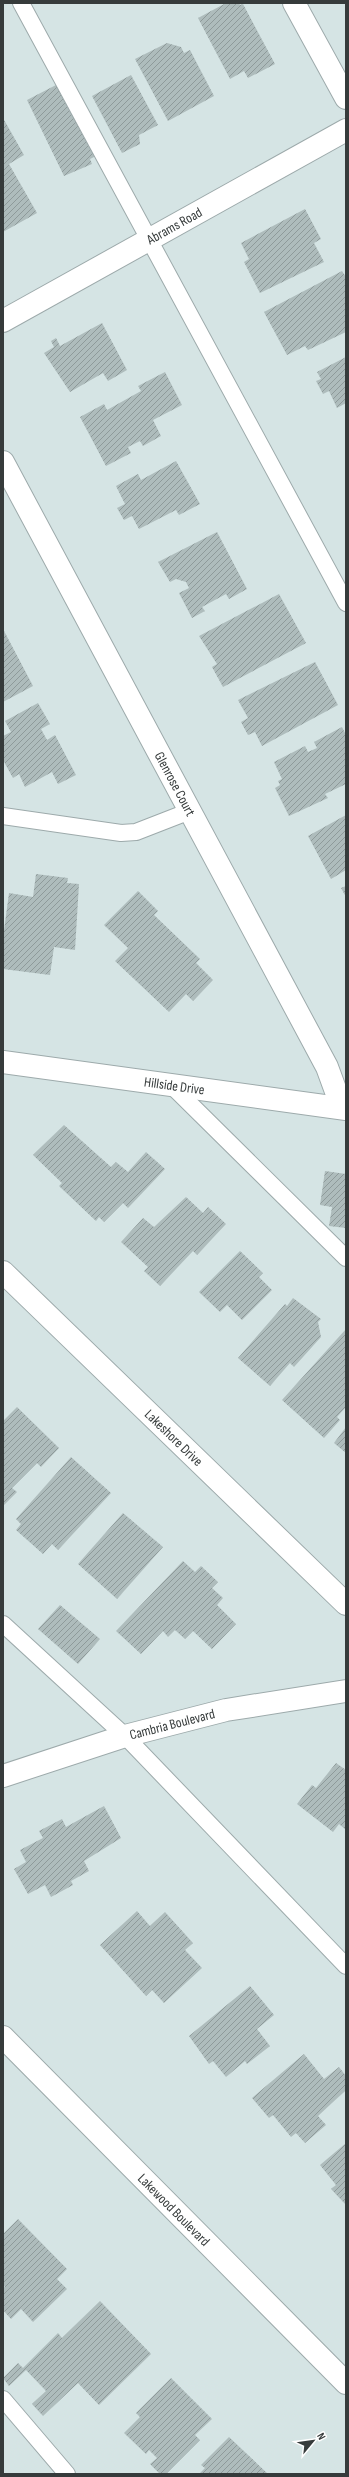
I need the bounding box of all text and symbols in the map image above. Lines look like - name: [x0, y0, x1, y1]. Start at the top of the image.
- street label: Abrams Road: [143, 203, 205, 248]
- street label: Glenrose Court: [151, 749, 199, 819]
- street label: Hillside Drive: [143, 1073, 206, 1098]
- street label: Lakeshore Drive: [141, 1406, 207, 1469]
- street label: Cambria Boulevard: [128, 1705, 217, 1743]
- street label: Lakewood Boulevard: [135, 2170, 214, 2249]
- north arrow: [293, 2421, 333, 2461]
- text: N: [314, 2431, 328, 2442]

